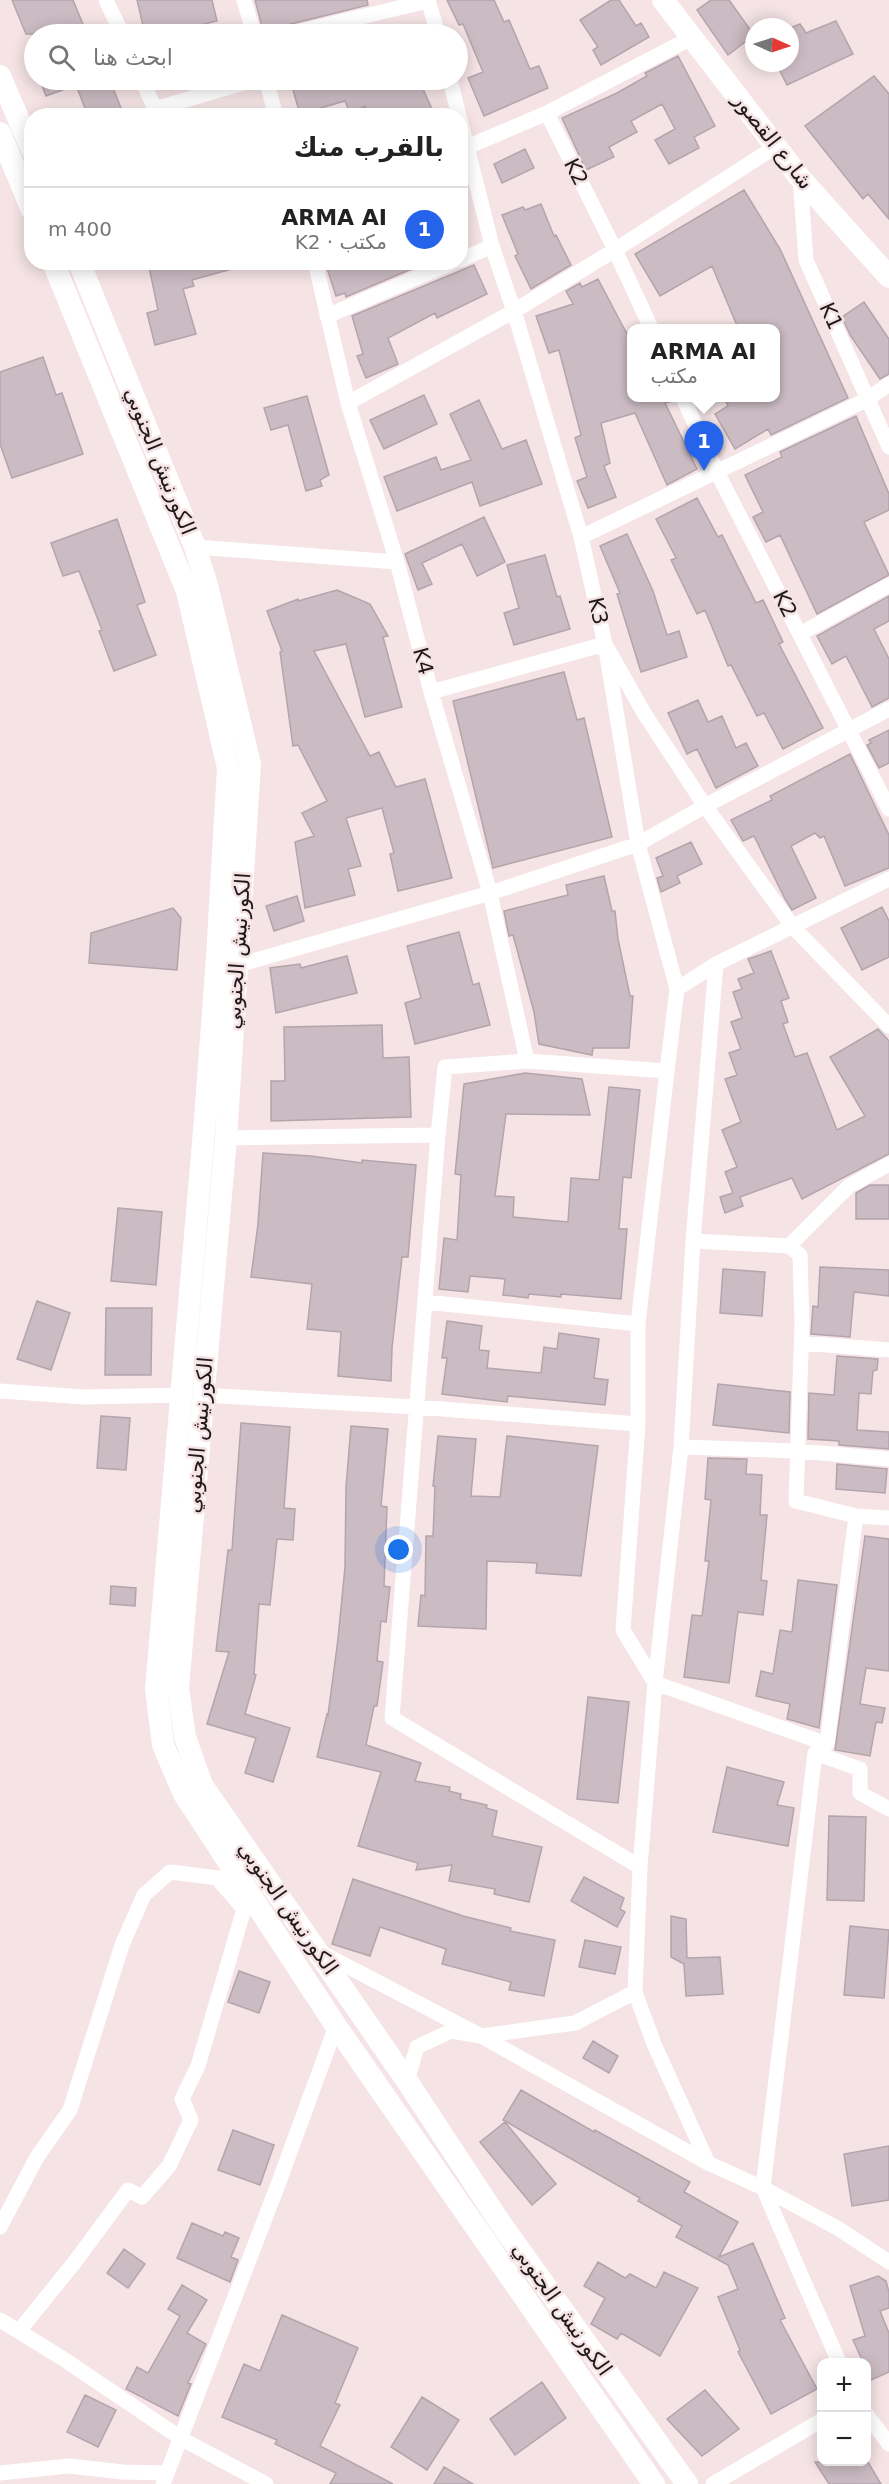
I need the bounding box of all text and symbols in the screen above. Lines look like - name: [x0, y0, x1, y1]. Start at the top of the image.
- north arrow: [745, 18, 799, 72]
- search box: [24, 24, 468, 90]
- icon: search: [45, 41, 78, 74]
- text: ابحث هنا: [93, 45, 173, 70]
- street label: شارع القصور: [727, 87, 818, 194]
- text: بالقرب منك: [294, 132, 444, 162]
- street label: K2: [559, 154, 593, 190]
- text: ARMA AI: [281, 205, 387, 230]
- text: 400 m: [48, 217, 112, 241]
- text: 1: [418, 217, 431, 241]
- text: مكتب · K2: [295, 230, 387, 254]
- street label: K1: [815, 299, 847, 333]
- popup: [627, 324, 780, 402]
- text: ARMA AI: [651, 339, 756, 364]
- text: مكتب: [651, 364, 698, 388]
- street label: الكورنيش الجنوبي: [120, 384, 200, 538]
- pin: 1: [684, 422, 724, 471]
- street label: K2: [768, 586, 802, 622]
- street label: K3: [583, 595, 613, 627]
- street label: K4: [408, 645, 438, 677]
- street label: الكورنيش الجنوبي: [221, 872, 255, 1030]
- street label: الكورنيش الجنوبي: [180, 1356, 218, 1514]
- your location: [384, 1535, 413, 1564]
- street label: الكورنيش الجنوبي: [233, 1837, 343, 1979]
- street label: الكورنيش الجنوبي: [507, 2238, 617, 2380]
- map controls: [817, 2358, 871, 2466]
- button: +: [817, 2358, 871, 2412]
- button: −: [817, 2412, 871, 2466]

